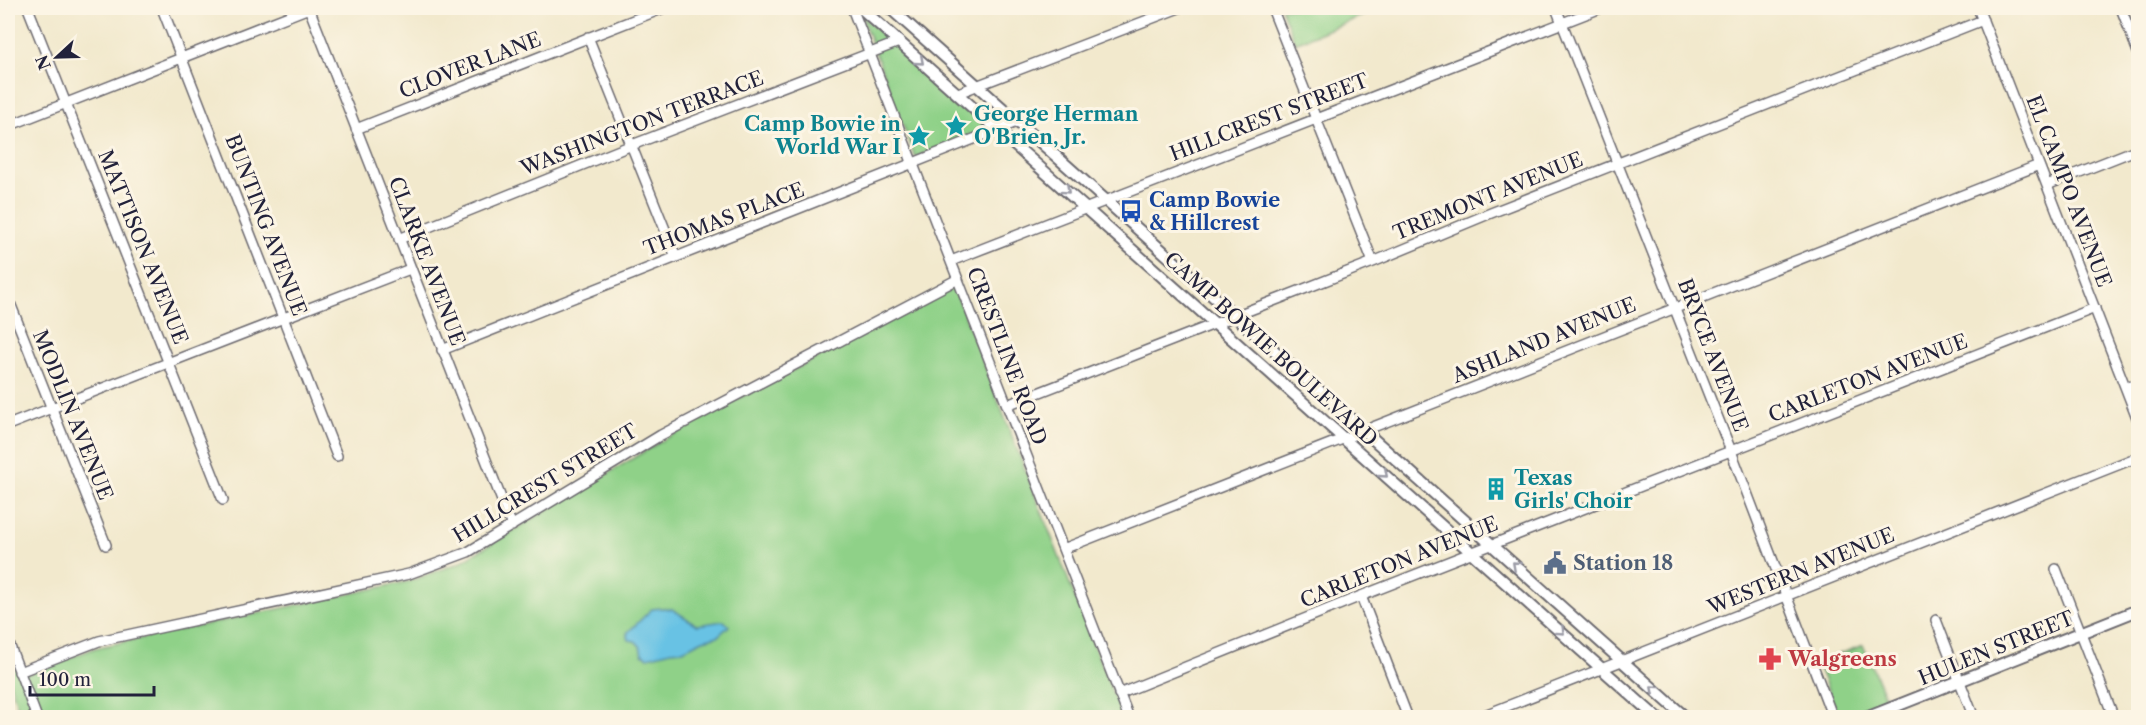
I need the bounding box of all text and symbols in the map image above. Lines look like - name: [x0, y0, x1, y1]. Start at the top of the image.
- north arrow: [27, 27, 87, 87]
- street label: CLOVER LANE: [396, 27, 544, 103]
- text: N: [31, 52, 55, 73]
- one-way arrow: [913, 53, 924, 64]
- street label: WASHINGTON TERRACE: [516, 65, 767, 181]
- street label: HILLCREST STREET: [1166, 68, 1372, 166]
- street label: EL CAMPO AVENUE: [2021, 92, 2117, 290]
- place label: George Herman O'Brien, Jr.: [974, 102, 1139, 149]
- place label: Camp Bowie in World War I: [744, 112, 901, 159]
- place icon: George Herman O'Brien, Jr.: [943, 113, 969, 139]
- place icon: Camp Bowie in World War I: [906, 123, 932, 149]
- street label: BUNTING AVENUE: [220, 131, 312, 319]
- street label: MATTISON AVENUE: [93, 146, 193, 348]
- street label: TREMONT AVENUE: [1390, 147, 1586, 245]
- street label: CLARKE AVENUE: [384, 173, 470, 349]
- street label: THOMAS PLACE: [640, 177, 808, 261]
- one-way arrow: [1059, 183, 1070, 194]
- place label: Camp Bowie & Hillcrest: [1149, 188, 1280, 235]
- bus stop icon: Camp Bowie & Hillcrest: [1118, 198, 1144, 224]
- street label: CAMP BOWIE BOULEVARD: [1160, 247, 1382, 451]
- street label: CRESTLINE ROAD: [962, 264, 1052, 448]
- street label: BRYCE AVENUE: [1673, 275, 1753, 435]
- street label: ASHLAND AVENUE: [1448, 292, 1639, 388]
- street label: MODLIN AVENUE: [28, 326, 118, 504]
- street label: CARLETON AVENUE: [1765, 329, 1971, 427]
- street label: HILLCREST STREET: [449, 418, 641, 548]
- place label: Texas Girls' Choir: [1514, 466, 1633, 513]
- one-way arrow: [1377, 467, 1387, 478]
- building icon: Texas Girls' Choir: [1483, 476, 1509, 502]
- street label: CARLETON AVENUE: [1297, 511, 1501, 613]
- street label: WESTERN AVENUE: [1703, 523, 1898, 620]
- public building icon: Station 18: [1542, 550, 1568, 576]
- place label: Station 18: [1573, 551, 1673, 575]
- one-way arrow: [1513, 561, 1523, 572]
- street label: HULEN STREET: [1915, 606, 2077, 690]
- one-way arrow: [1554, 624, 1564, 635]
- pharmacy icon: Walgreens: [1757, 646, 1783, 672]
- place label: Walgreens: [1787, 647, 1897, 671]
- scale bar: [30, 659, 154, 697]
- text: 100 m: [39, 669, 91, 691]
- one-way arrow: [1650, 685, 1661, 696]

